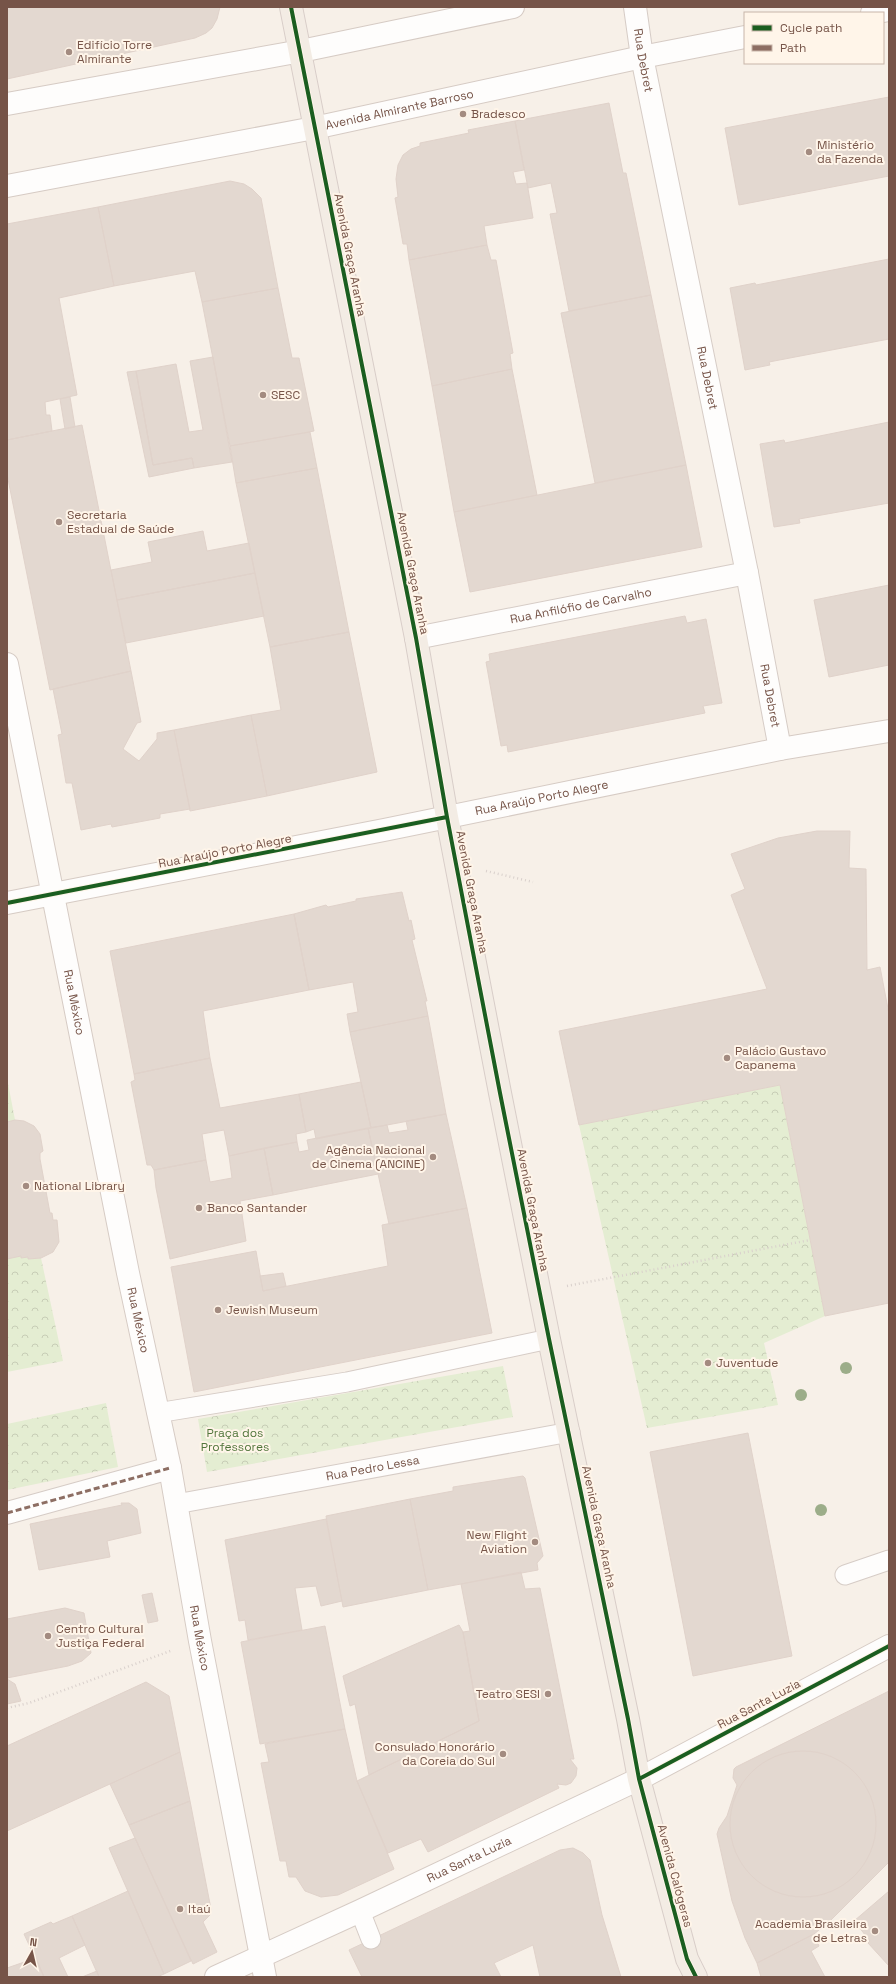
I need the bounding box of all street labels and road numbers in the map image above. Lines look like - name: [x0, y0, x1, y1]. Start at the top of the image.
- street label: Rua Debret: [630, 27, 657, 94]
- street label: Avenida Almirante Barroso: [324, 86, 475, 133]
- street label: Avenida Graça Aranha: [330, 192, 370, 318]
- street label: Rua Debret: [693, 345, 722, 411]
- street label: Avenida Graça Aranha: [393, 510, 433, 636]
- street label: Rua Anfilófio de Carvalho: [509, 584, 653, 627]
- street label: Rua Debret: [756, 663, 784, 729]
- street label: Rua Araújo Porto Alegre: [474, 776, 610, 819]
- street label: Avenida Graça Aranha: [452, 829, 492, 955]
- street label: Rua Araújo Porto Alegre: [157, 830, 293, 872]
- street label: Rua México: [60, 968, 89, 1037]
- street label: Avenida Graça Aranha: [513, 1147, 553, 1273]
- street label: Rua México: [123, 1286, 153, 1354]
- street label: Rua Pedro Lessa: [325, 1452, 421, 1484]
- street label: Avenida Graça Aranha: [578, 1464, 620, 1590]
- street label: Rua México: [186, 1604, 214, 1672]
- street label: Rua Santa Luzia: [715, 1675, 803, 1733]
- street label: Avenida Calógeras: [654, 1823, 696, 1929]
- street label: Rua Santa Luzia: [424, 1833, 514, 1886]

